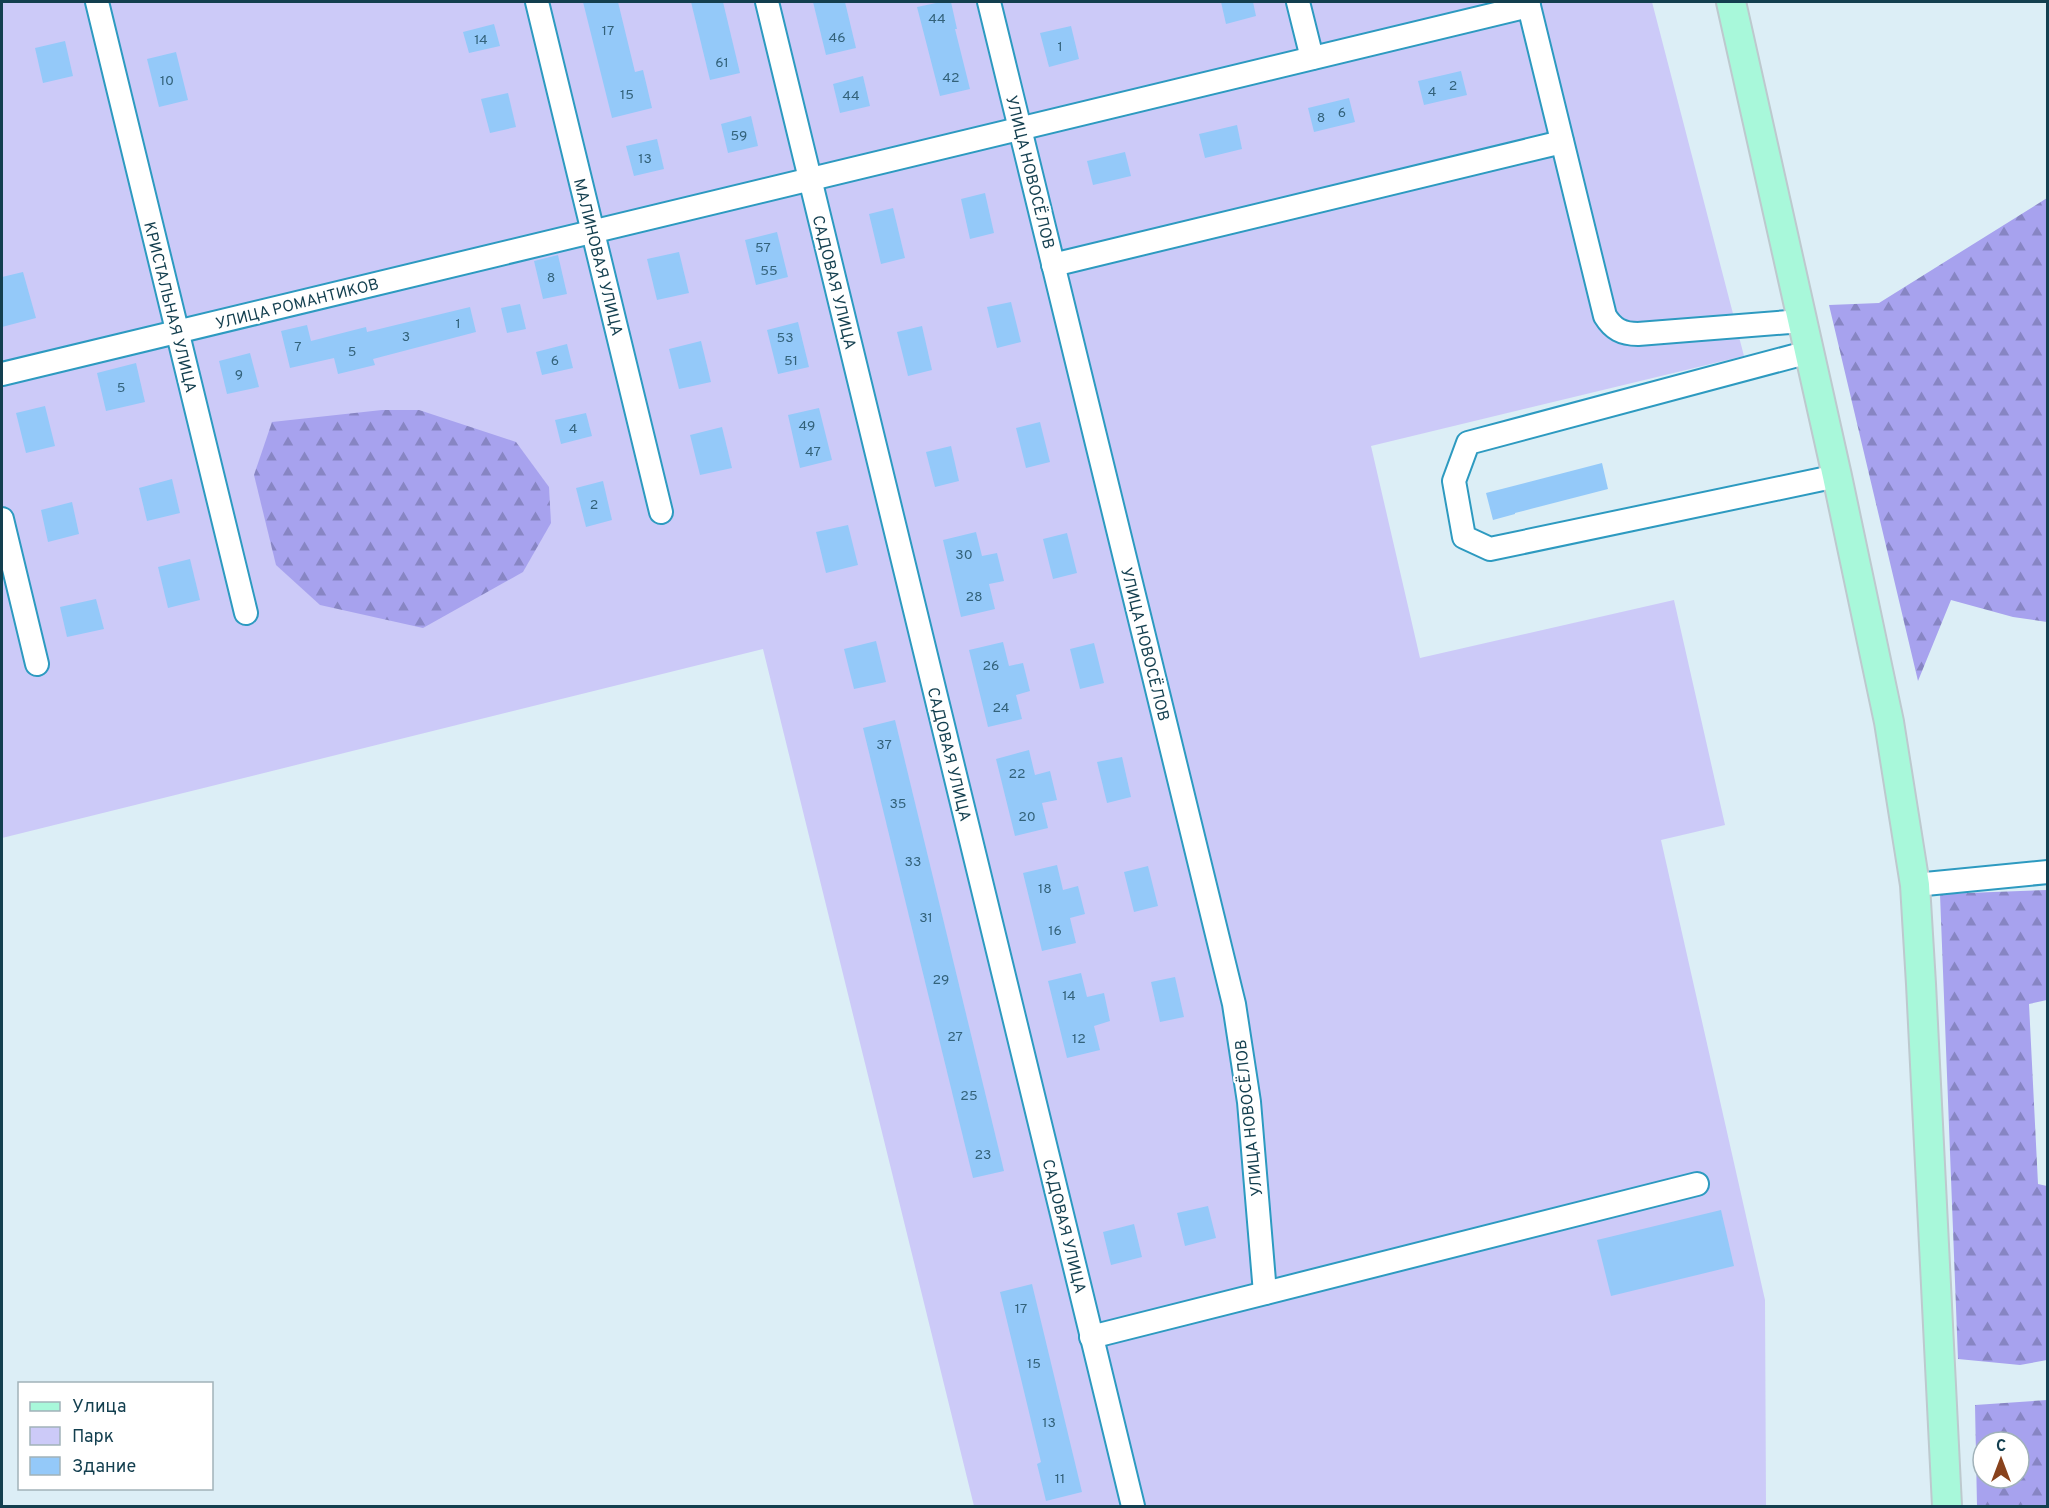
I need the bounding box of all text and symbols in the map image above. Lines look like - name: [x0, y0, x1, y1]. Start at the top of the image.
- house number: 44: [928, 11, 946, 28]
- house number: 17: [602, 23, 614, 40]
- house number: 46: [828, 30, 846, 47]
- house number: 14: [474, 32, 488, 49]
- house number: 1: [1057, 39, 1063, 56]
- house number: 61: [715, 55, 729, 72]
- house number: 42: [942, 70, 960, 87]
- house number: 10: [160, 73, 174, 90]
- house number: 2: [1449, 78, 1457, 95]
- house number: 4: [1428, 84, 1436, 101]
- house number: 15: [620, 87, 634, 104]
- house number: 44: [842, 88, 860, 105]
- street label: УЛИЦА НОВОСЁЛОВ: [1000, 93, 1060, 251]
- house number: 6: [1338, 105, 1346, 122]
- house number: 8: [1317, 110, 1325, 127]
- house number: 59: [731, 128, 747, 145]
- house number: 13: [638, 151, 652, 168]
- street label: МАЛИНОВАЯ УЛИЦА: [568, 177, 626, 338]
- street label: САДОВАЯ УЛИЦА: [807, 213, 859, 352]
- street label: КРИСТАЛЬНАЯ УЛИЦА: [138, 220, 200, 395]
- house number: 57: [755, 240, 771, 257]
- house number: 55: [760, 263, 778, 280]
- house number: 8: [547, 270, 555, 287]
- street label: УЛИЦА РОМАНТИКОВ: [214, 275, 381, 335]
- house number: 1: [455, 316, 461, 333]
- house number: 3: [402, 329, 410, 346]
- house number: 53: [776, 330, 794, 347]
- house number: 7: [294, 339, 302, 356]
- house number: 5: [348, 344, 356, 361]
- house number: 6: [551, 353, 559, 370]
- house number: 51: [784, 353, 798, 370]
- house number: 9: [235, 367, 243, 384]
- house number: 5: [117, 380, 125, 397]
- house number: 49: [799, 418, 815, 435]
- house number: 4: [569, 421, 577, 438]
- house number: 47: [805, 444, 821, 461]
- house number: 2: [590, 497, 598, 514]
- house number: 30: [955, 547, 973, 564]
- street label: УЛИЦА НОВОСЁЛОВ: [1115, 565, 1175, 723]
- house number: 28: [965, 589, 983, 606]
- house number: 26: [983, 658, 999, 675]
- street label: САДОВАЯ УЛИЦА: [922, 685, 974, 824]
- house number: 24: [992, 700, 1010, 717]
- house number: 37: [876, 737, 892, 754]
- house number: 22: [1008, 766, 1026, 783]
- house number: 35: [889, 796, 907, 813]
- house number: 20: [1018, 809, 1036, 826]
- house number: 33: [905, 854, 921, 871]
- house number: 18: [1038, 881, 1052, 898]
- house number: 31: [919, 910, 933, 927]
- house number: 16: [1048, 923, 1062, 940]
- house number: 29: [933, 972, 949, 989]
- house number: 14: [1062, 988, 1076, 1005]
- house number: 27: [947, 1029, 963, 1046]
- house number: 12: [1072, 1031, 1086, 1048]
- street label: УЛИЦА НОВОСЁЛОВ: [1230, 1038, 1268, 1197]
- house number: 25: [960, 1088, 978, 1105]
- house number: 23: [975, 1147, 992, 1164]
- street label: САДОВАЯ УЛИЦА: [1037, 1157, 1089, 1296]
- house number: 17: [1015, 1301, 1027, 1318]
- house number: 15: [1027, 1356, 1041, 1373]
- legend: [18, 1382, 213, 1490]
- text: Улица: [72, 1396, 126, 1419]
- house number: 13: [1042, 1415, 1056, 1432]
- text: Парк: [72, 1426, 114, 1449]
- north arrow: [1971, 1430, 2031, 1490]
- text: С: [1996, 1437, 2006, 1457]
- text: Здание: [72, 1456, 136, 1479]
- house number: 11: [1055, 1471, 1065, 1488]

